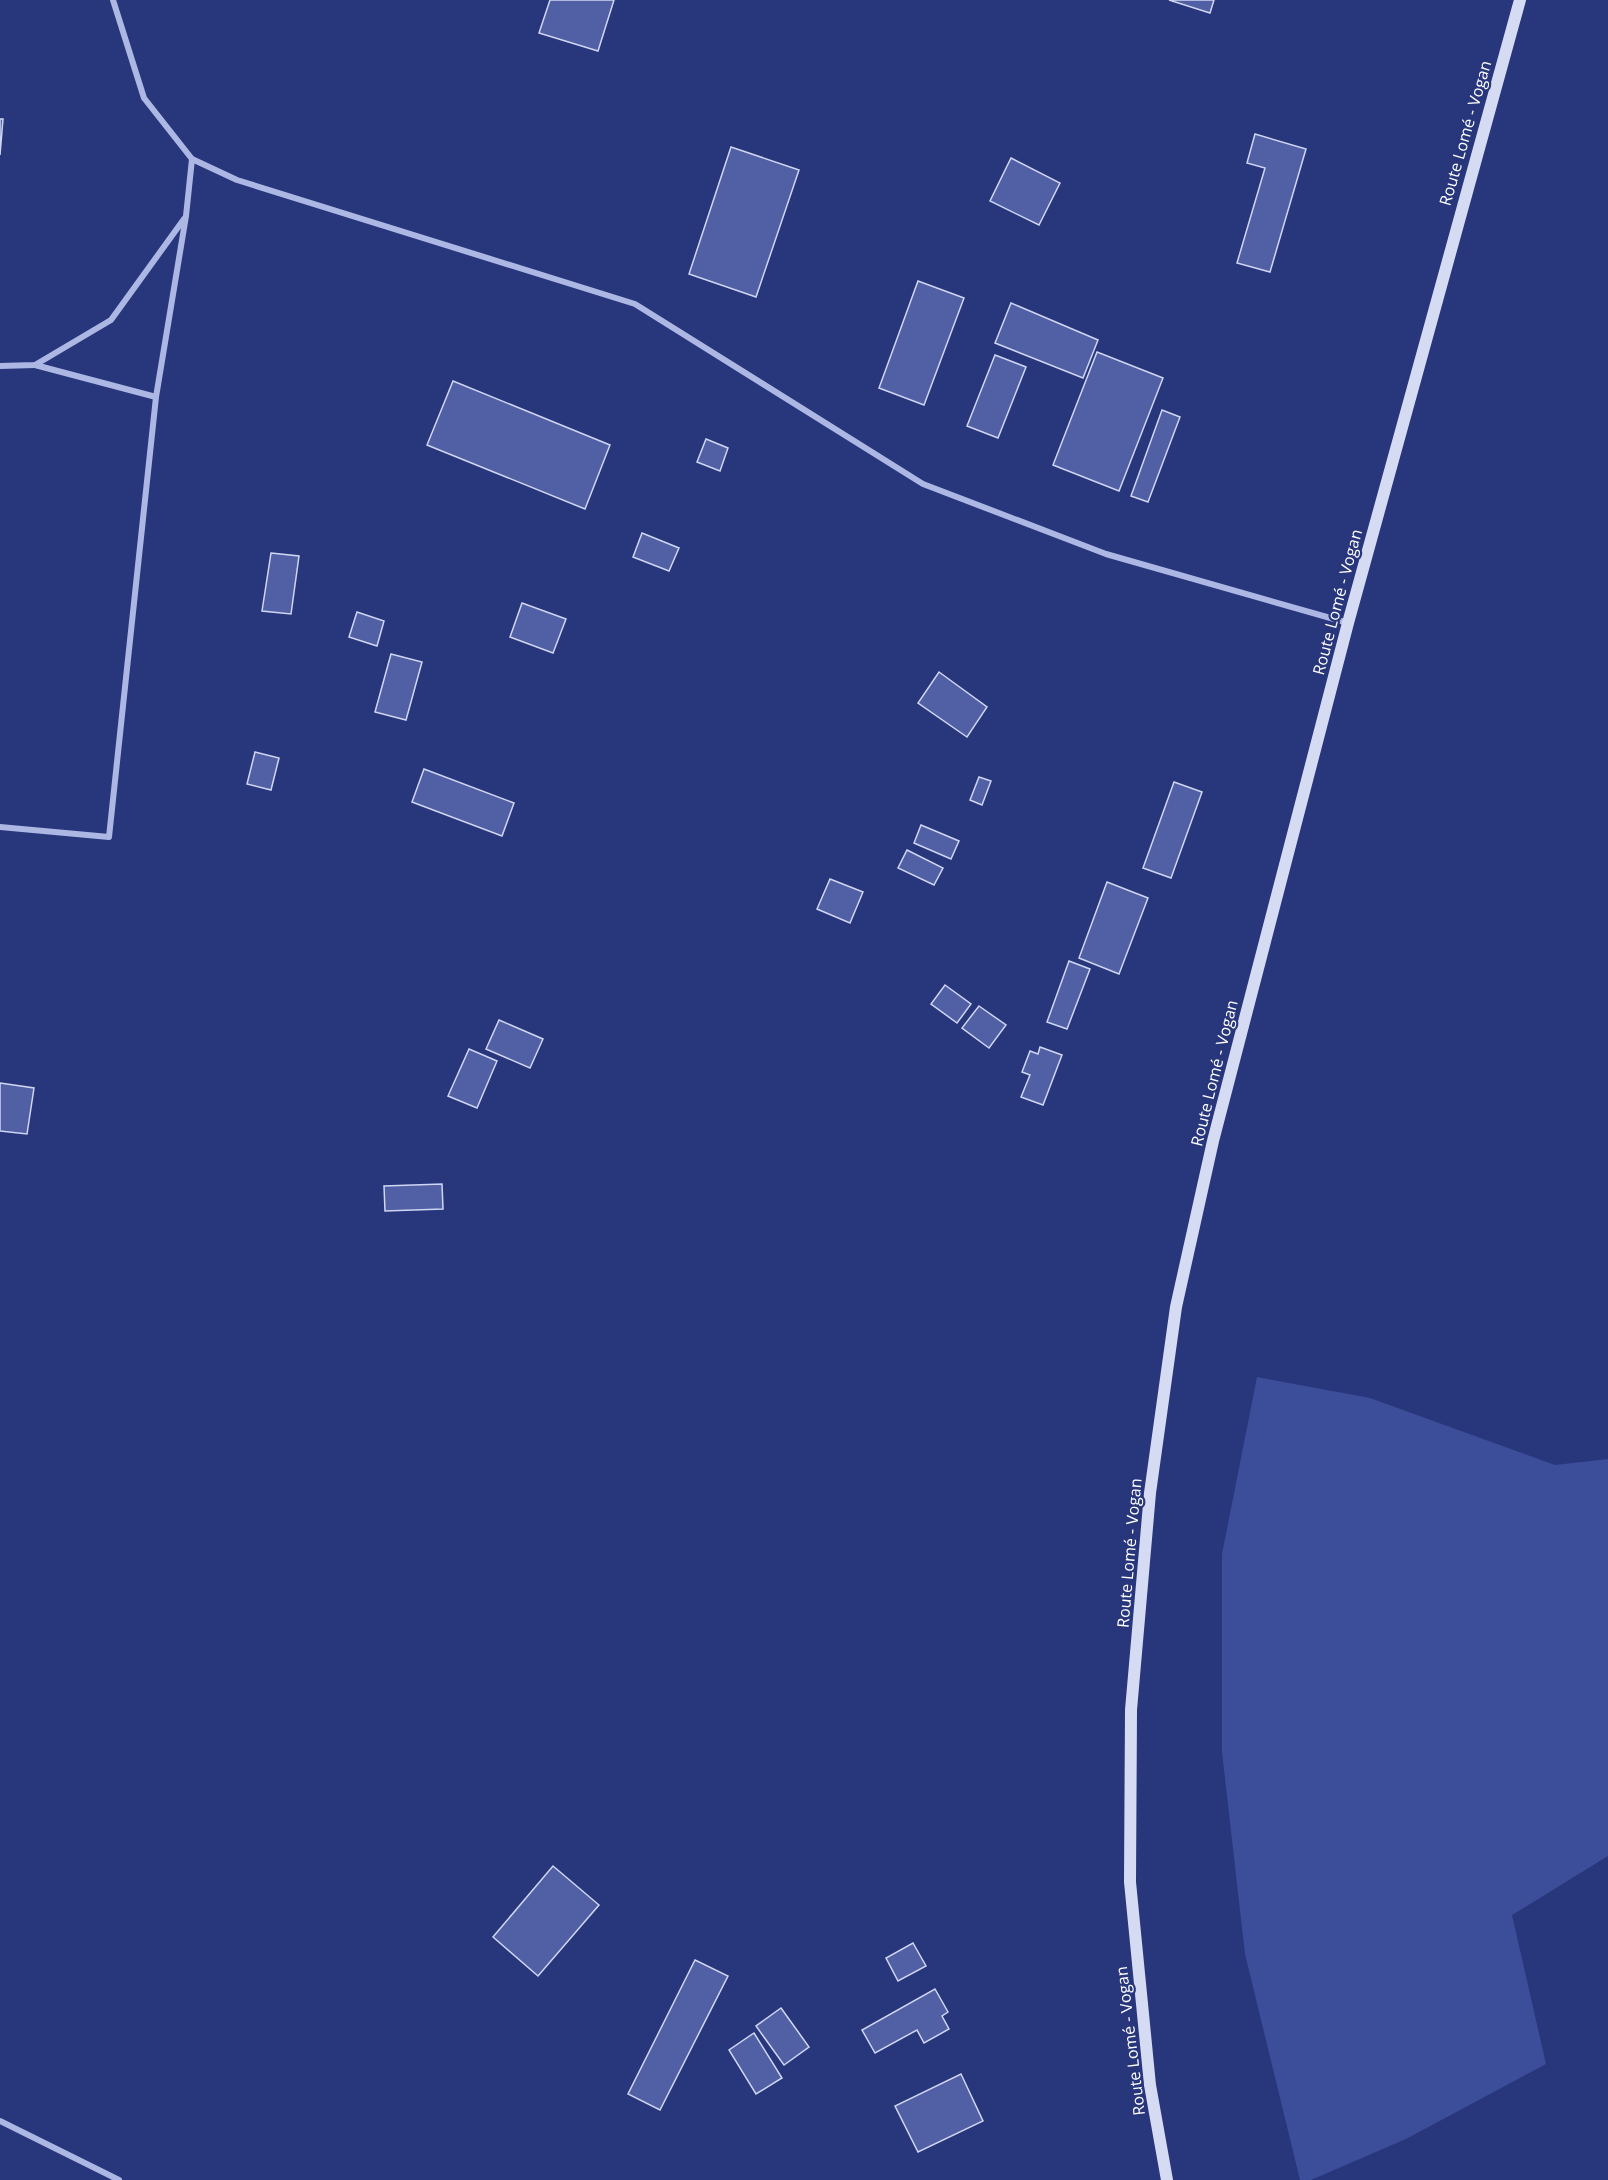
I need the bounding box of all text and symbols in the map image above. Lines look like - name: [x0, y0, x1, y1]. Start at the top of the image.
- street label: Route Lomé - Vogan: [1434, 58, 1496, 208]
- street label: Route Lomé - Vogan: [1307, 527, 1367, 677]
- street label: Route Lomé - Vogan: [1185, 998, 1243, 1148]
- street label: Route Lomé - Vogan: [1112, 1477, 1146, 1629]
- street label: Route Lomé - Vogan: [1110, 1965, 1150, 2117]

